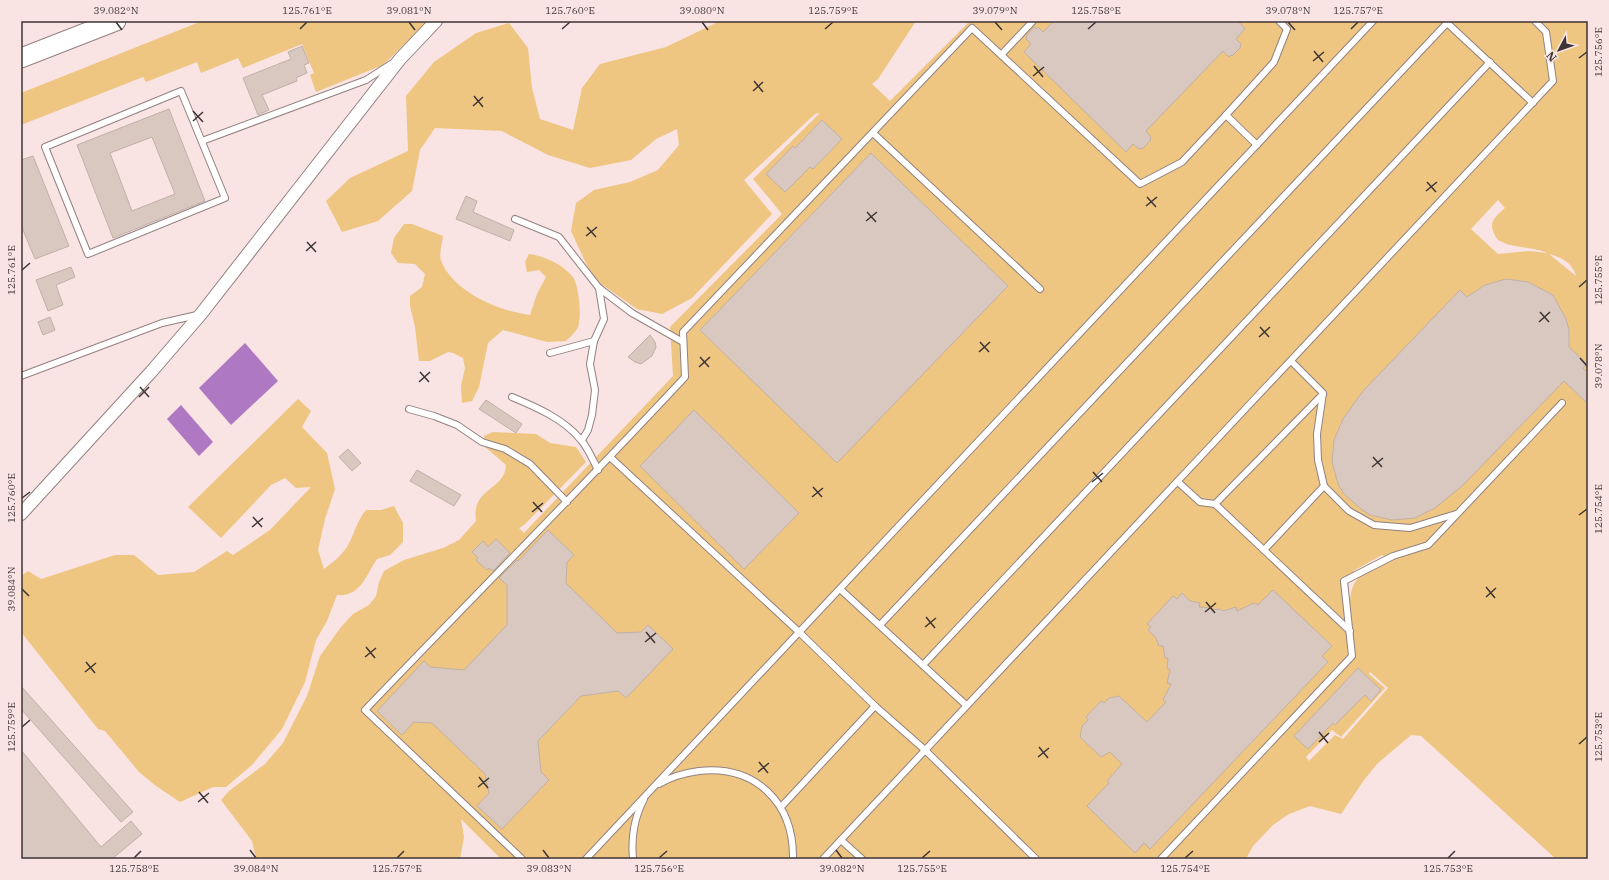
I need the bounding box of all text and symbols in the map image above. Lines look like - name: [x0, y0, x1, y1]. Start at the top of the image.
- text: 39.082°N: [93, 4, 139, 17]
- text: 125.761°E: [282, 4, 332, 17]
- text: 39.081°N: [386, 4, 432, 17]
- text: 125.760°E: [545, 4, 595, 17]
- text: 39.080°N: [679, 4, 725, 17]
- text: 125.759°E: [808, 4, 858, 17]
- text: 39.079°N: [972, 4, 1018, 17]
- text: 125.758°E: [1071, 4, 1121, 17]
- text: 39.078°N: [1265, 4, 1311, 17]
- text: 125.757°E: [1333, 4, 1383, 17]
- text: 125.756°E: [1592, 27, 1605, 77]
- north arrow: [1539, 30, 1579, 70]
- text: N: [1543, 48, 1560, 64]
- text: 125.761°E: [5, 245, 18, 295]
- text: 125.755°E: [1592, 255, 1605, 305]
- text: 39.078°N: [1592, 343, 1605, 389]
- text: 125.760°E: [5, 473, 18, 523]
- text: 125.754°E: [1592, 484, 1605, 534]
- text: 39.084°N: [5, 566, 18, 612]
- text: 125.759°E: [5, 702, 18, 752]
- text: 125.753°E: [1592, 712, 1605, 762]
- text: 125.758°E: [109, 862, 159, 875]
- text: 39.084°N: [233, 862, 279, 875]
- text: 125.757°E: [372, 862, 422, 875]
- text: 39.083°N: [526, 862, 572, 875]
- text: 125.756°E: [634, 862, 684, 875]
- text: 39.082°N: [819, 862, 865, 875]
- text: 125.755°E: [897, 862, 947, 875]
- text: 125.754°E: [1160, 862, 1210, 875]
- text: 125.753°E: [1423, 862, 1473, 875]

